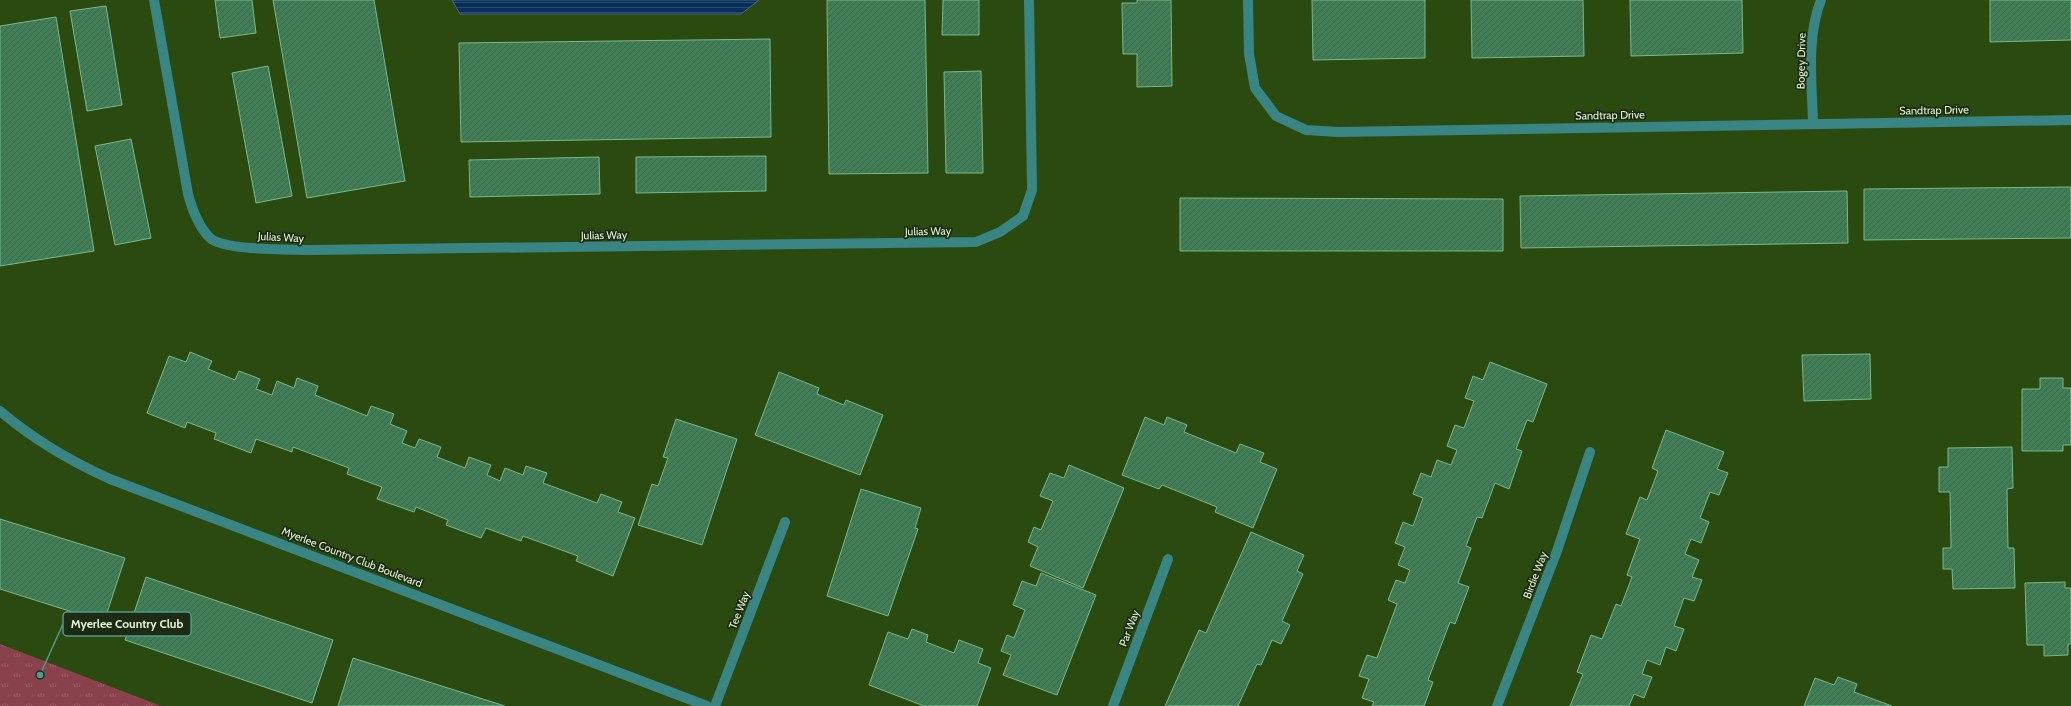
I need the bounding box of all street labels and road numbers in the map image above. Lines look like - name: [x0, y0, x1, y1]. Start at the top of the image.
- street label: Bogey Drive: [1794, 32, 1808, 89]
- street label: Sandtrap Drive: [1899, 102, 1969, 118]
- street label: Sandtrap Drive: [1575, 107, 1645, 123]
- street label: Julias Way: [904, 224, 952, 238]
- street label: Julias Way: [580, 228, 628, 242]
- street label: Julias Way: [257, 229, 305, 245]
- street label: Myerlee Country Club Boulevard: [280, 524, 424, 590]
- street label: Birdie Way: [1520, 549, 1551, 601]
- street label: Tee Way: [725, 589, 753, 631]
- street label: Par Way: [1116, 607, 1142, 648]

